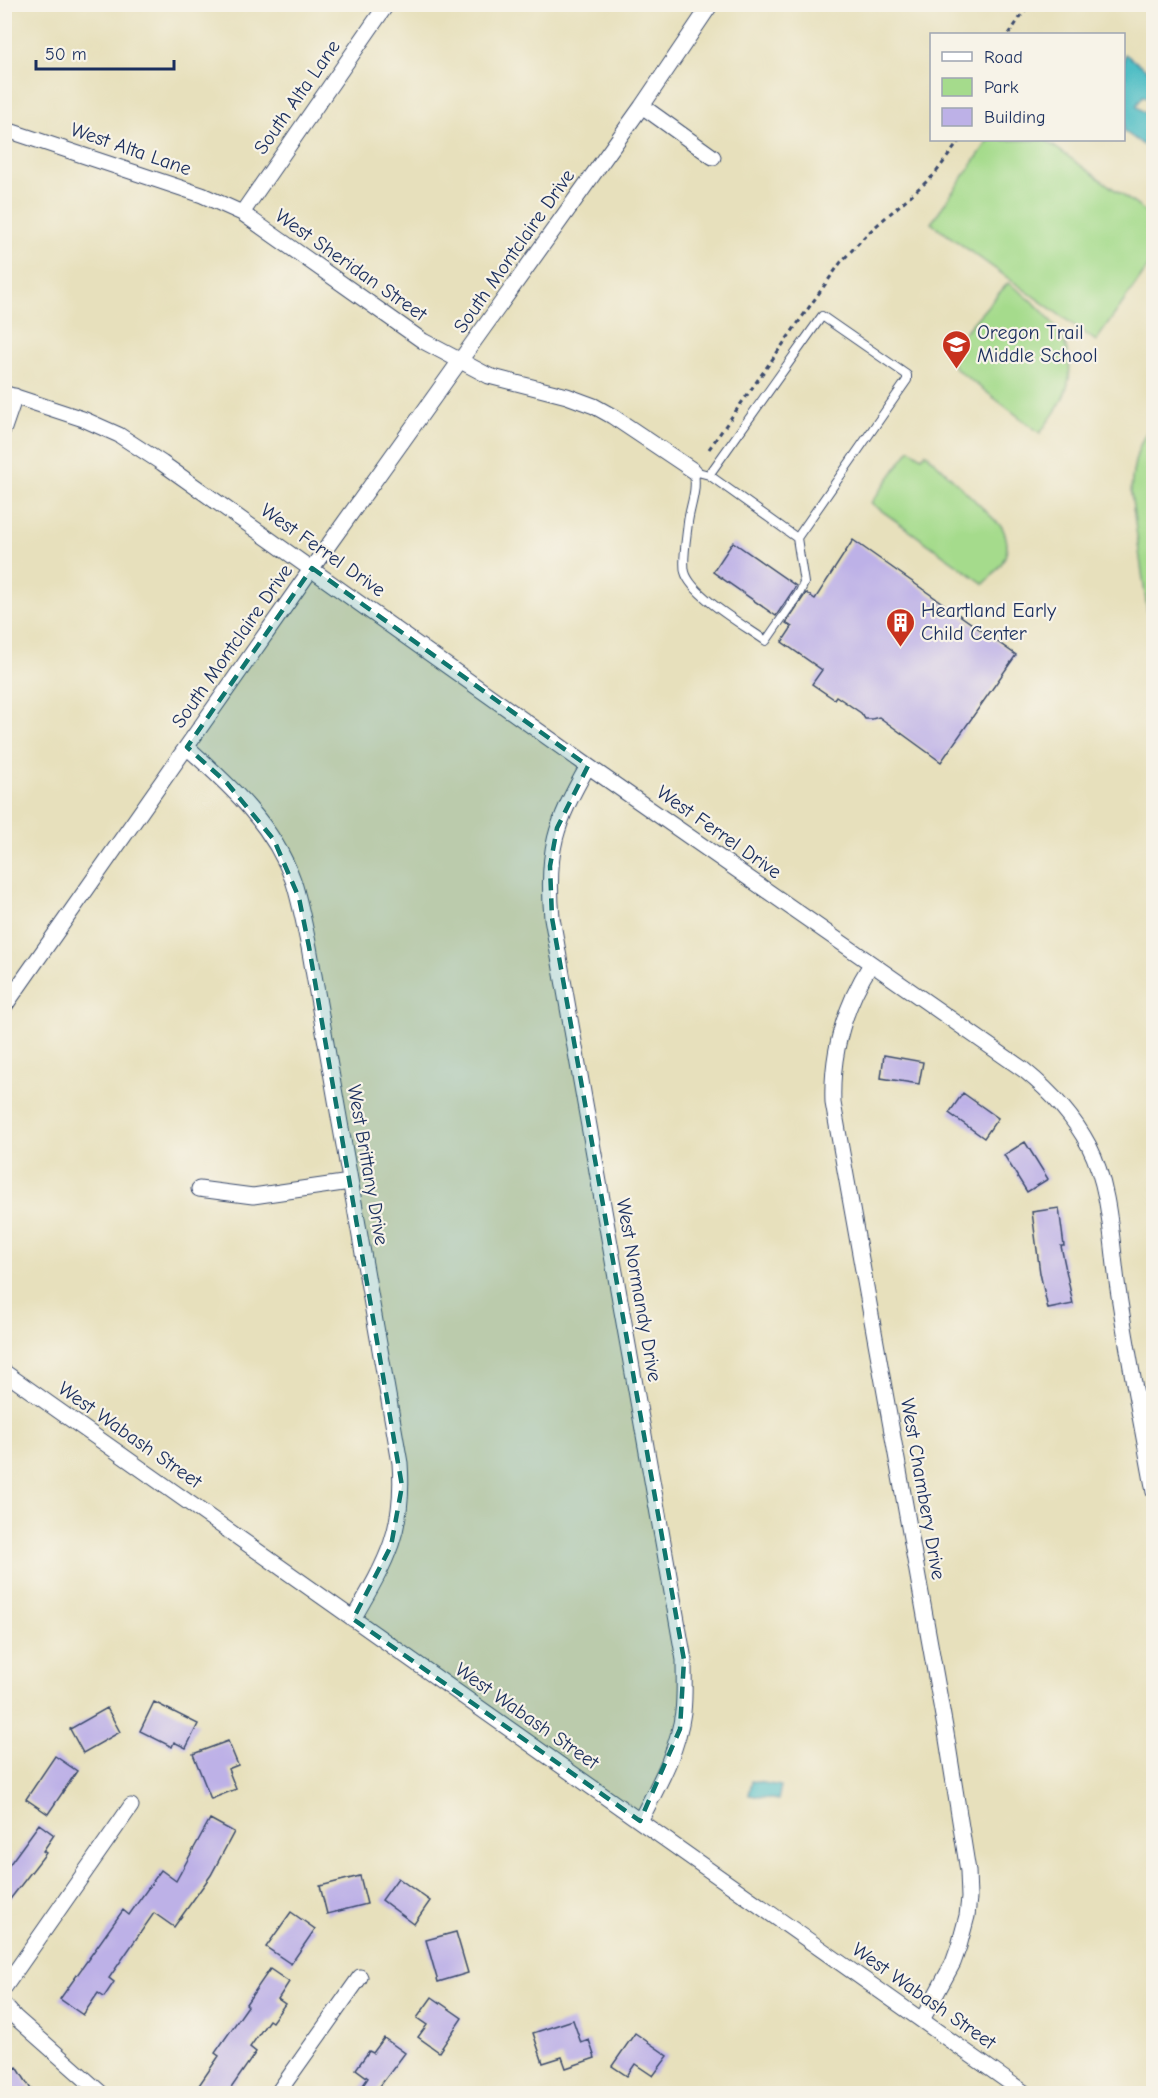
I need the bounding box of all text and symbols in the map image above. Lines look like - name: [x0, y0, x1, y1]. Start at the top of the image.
- scale bar: [36, 33, 174, 71]
- legend: [930, 33, 1125, 141]
- street label: South Alta Lane: [249, 35, 345, 159]
- text: 50 m: [45, 44, 87, 65]
- text: Road: [984, 47, 1023, 68]
- text: Park: [984, 77, 1019, 98]
- text: Building: [984, 107, 1046, 128]
- street label: West Alta Lane: [68, 118, 194, 180]
- street label: South Montclaire Drive: [449, 165, 579, 337]
- street label: West Sheridan Street: [271, 204, 432, 327]
- place label: Oregon Trail Middle School: [977, 321, 1098, 367]
- school or university icon: Oregon Trail Middle School: [940, 328, 972, 370]
- street label: West Ferrel Drive: [256, 498, 390, 602]
- street label: South Montclaire Drive: [167, 560, 297, 732]
- place label: Heartland Early Child Center: [921, 599, 1056, 645]
- building icon: Heartland Early Child Center: [884, 606, 916, 648]
- street label: West Ferrel Drive: [652, 780, 786, 884]
- street label: West Brittany Drive: [343, 1083, 393, 1247]
- street label: West Normandy Drive: [612, 1197, 666, 1383]
- street label: West Wabash Street: [54, 1377, 207, 1494]
- street label: West Chambery Drive: [896, 1396, 950, 1582]
- street label: West Wabash Street: [451, 1658, 604, 1775]
- street label: West Wabash Street: [848, 1938, 1001, 2055]

